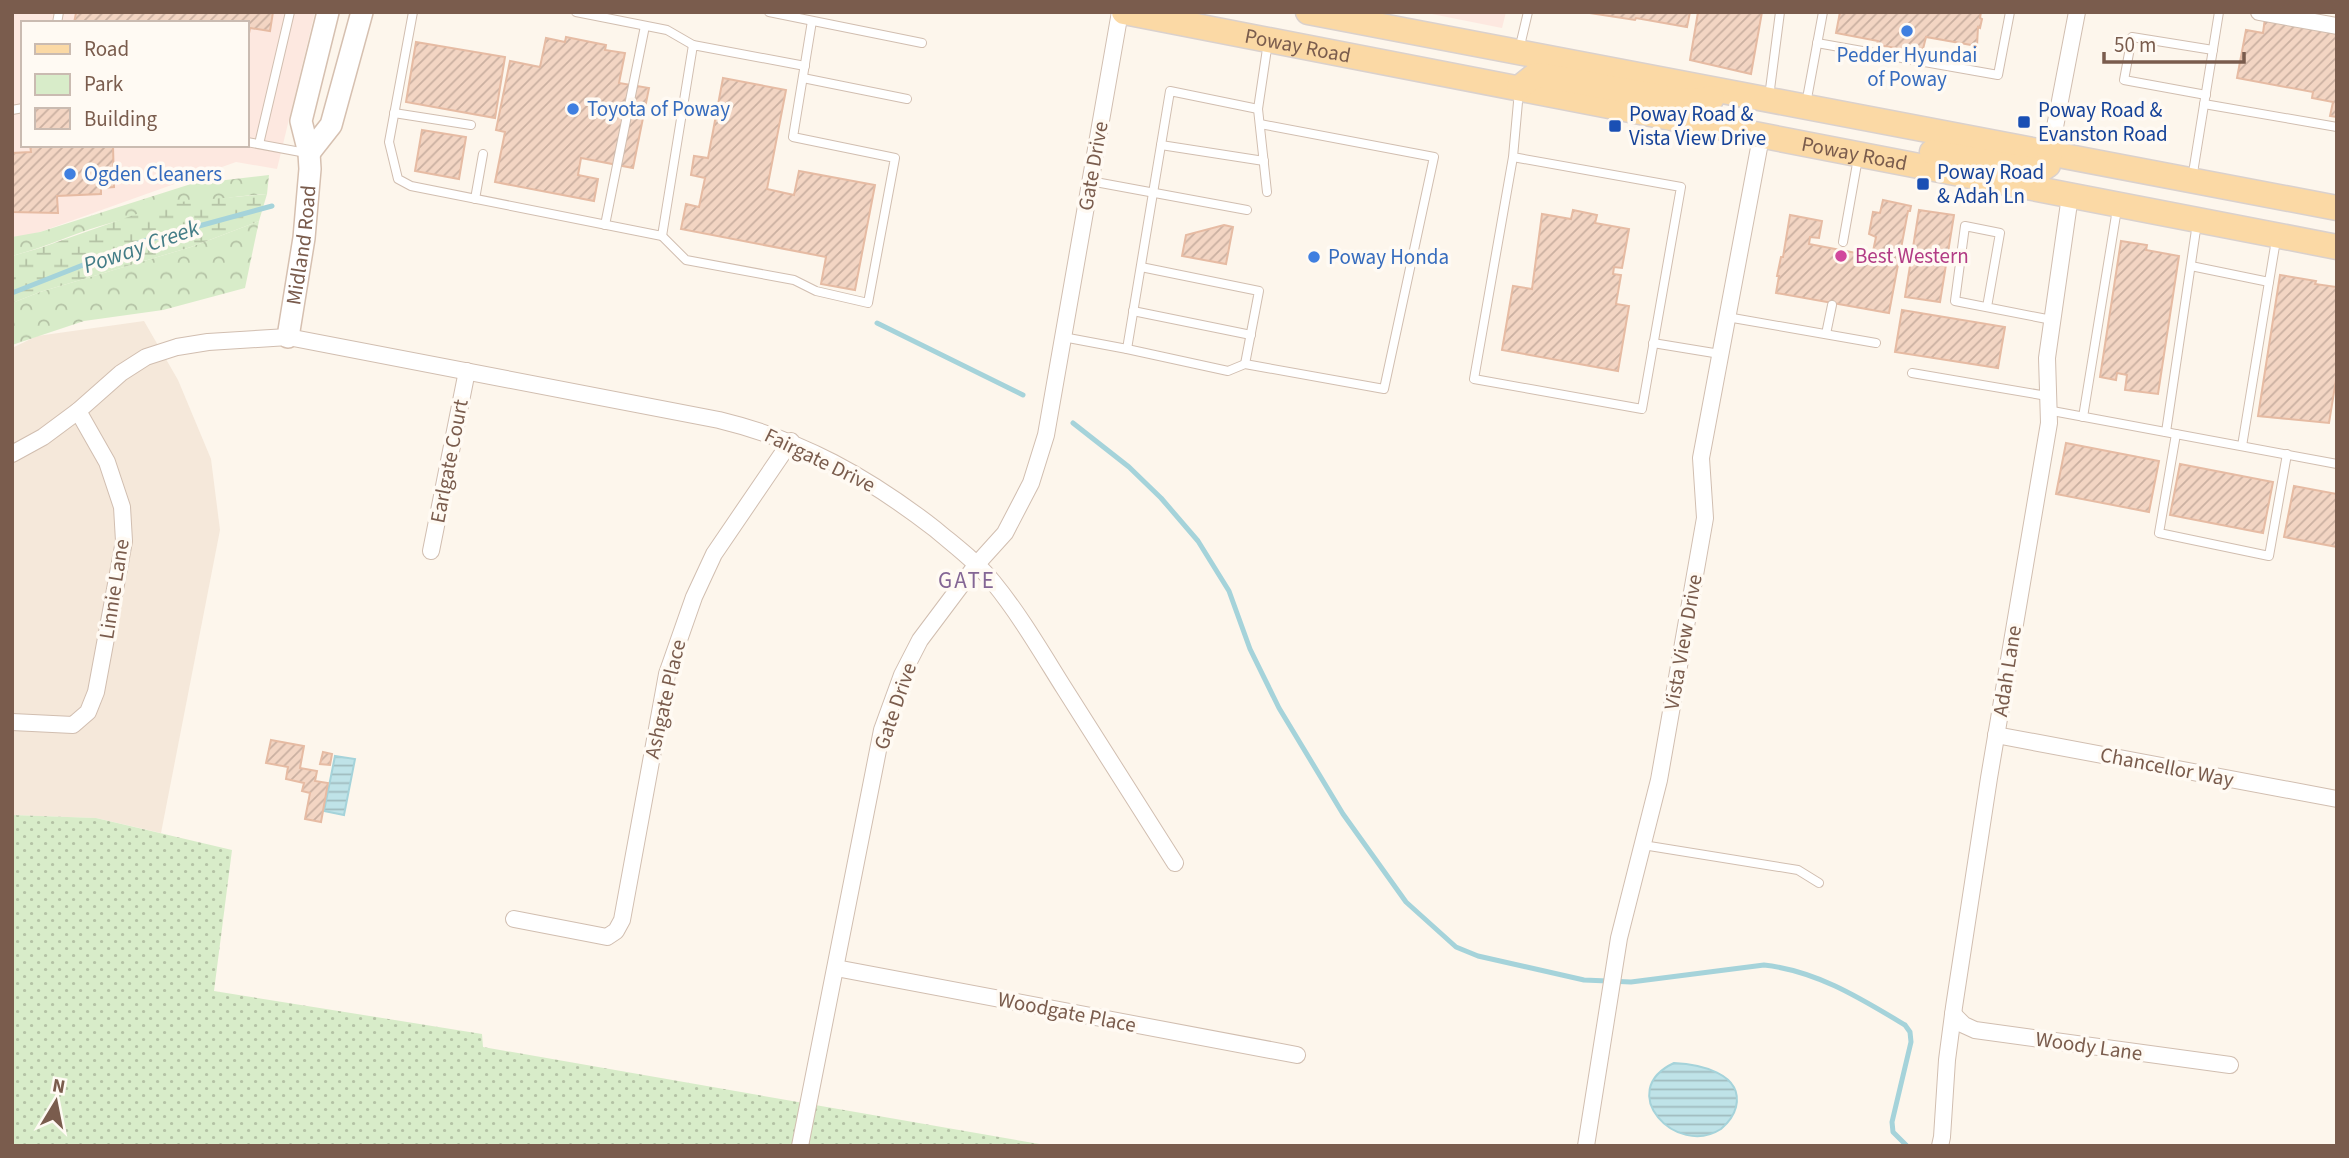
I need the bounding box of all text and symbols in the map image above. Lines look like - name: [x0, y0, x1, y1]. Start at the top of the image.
- legend: [21, 21, 248, 147]
- street label: Poway Road: [1242, 21, 1353, 71]
- scale bar: [2104, 21, 2244, 65]
- marker: Pedder Hyundai of Poway: [1899, 23, 1915, 39]
- text: 50 m: [2114, 30, 2156, 60]
- text: Road: [84, 34, 129, 64]
- place label: Pedder Hyundai of Poway: [1837, 40, 1977, 94]
- text: Park: [84, 69, 124, 99]
- place label: Toyota of Poway: [587, 94, 730, 124]
- place label: Poway Road & Evanston Road: [2038, 95, 2168, 149]
- place label: Poway Road & Vista View Drive: [1629, 99, 1766, 153]
- marker: Toyota of Poway: [565, 101, 581, 117]
- text: Building: [84, 104, 158, 134]
- marker: Poway Road & Evanston Road: [2016, 114, 2032, 130]
- marker: Poway Road & Vista View Drive: [1607, 118, 1623, 134]
- street label: Gate Drive: [1070, 119, 1116, 213]
- street label: Poway Road: [1799, 129, 1910, 178]
- place label: Poway Road & Adah Ln: [1937, 157, 2044, 211]
- place label: Ogden Cleaners: [84, 159, 222, 189]
- marker: Ogden Cleaners: [62, 166, 78, 182]
- marker: Poway Road & Adah Ln: [1915, 176, 1931, 192]
- street label: Midland Road: [278, 184, 324, 307]
- water label: Poway Creek: [79, 211, 205, 282]
- place label: Best Western: [1855, 241, 1969, 271]
- place label: Poway Honda: [1328, 242, 1449, 272]
- marker: Best Western: [1833, 248, 1849, 264]
- marker: Poway Honda: [1306, 249, 1322, 265]
- street label: Earlgate Court: [422, 397, 476, 525]
- street label: Fairgate Drive: [760, 420, 880, 500]
- street label: Linnie Lane: [91, 537, 137, 641]
- district label: GATE: [938, 564, 996, 597]
- street label: Vista View Drive: [1656, 572, 1710, 712]
- street label: Adah Lane: [1985, 623, 2029, 719]
- street label: Ashgate Place: [637, 636, 693, 762]
- street label: Gate Drive: [866, 658, 924, 754]
- street label: Chancellor Way: [2098, 739, 2236, 795]
- street label: Woodgate Place: [995, 984, 1139, 1040]
- street label: Woody Lane: [2034, 1024, 2144, 1068]
- north arrow: [21, 1067, 91, 1137]
- text: N: [50, 1072, 67, 1101]

